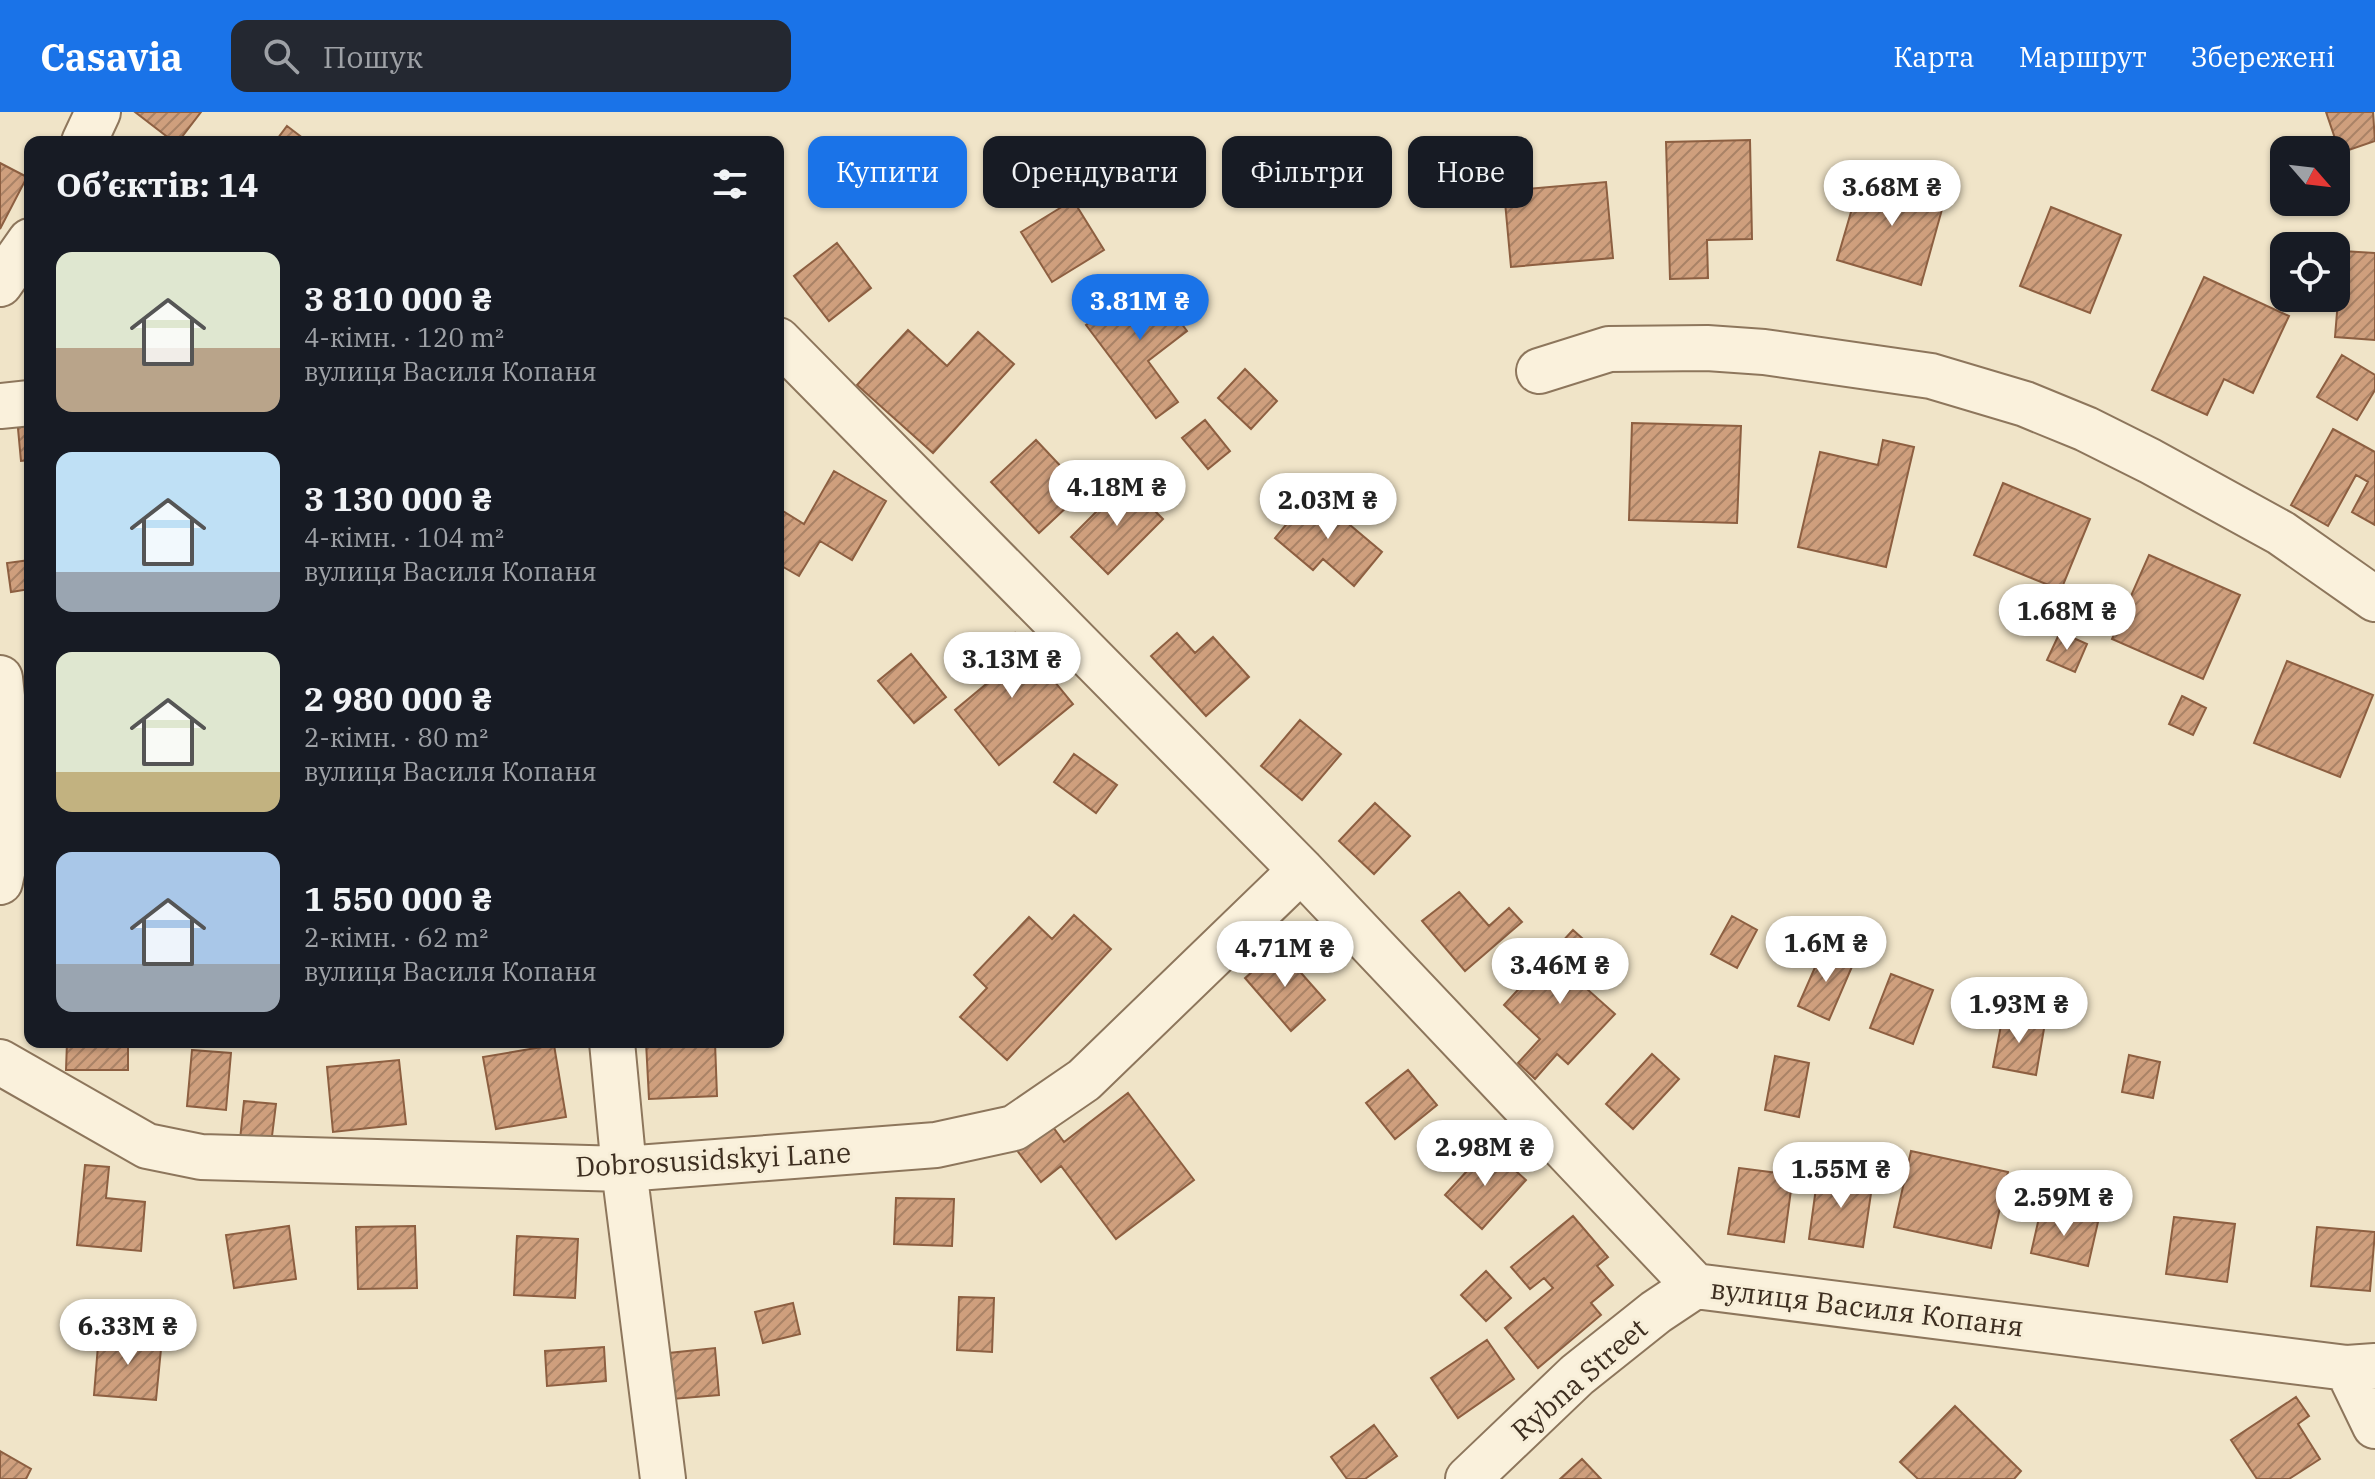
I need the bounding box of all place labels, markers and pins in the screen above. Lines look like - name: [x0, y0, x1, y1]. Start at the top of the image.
- pin: 3.68M ₴: [1818, 160, 1966, 228]
- pin: 3.81M ₴: [1066, 274, 1214, 342]
- pin: 4.18M ₴: [1043, 460, 1191, 528]
- pin: 2.03M ₴: [1254, 473, 1402, 541]
- pin: 1.68M ₴: [1993, 584, 2141, 652]
- pin: 3.13M ₴: [938, 632, 1086, 700]
- pin: 1.6M ₴: [1761, 916, 1891, 984]
- pin: 4.71M ₴: [1211, 921, 1359, 989]
- pin: 3.46M ₴: [1486, 938, 1634, 1006]
- pin: 1.93M ₴: [1945, 977, 2093, 1045]
- pin: 2.98M ₴: [1411, 1120, 1559, 1188]
- pin: 1.55M ₴: [1767, 1142, 1915, 1210]
- pin: 2.59M ₴: [1990, 1170, 2138, 1238]
- pin: 6.33M ₴: [54, 1299, 202, 1367]

